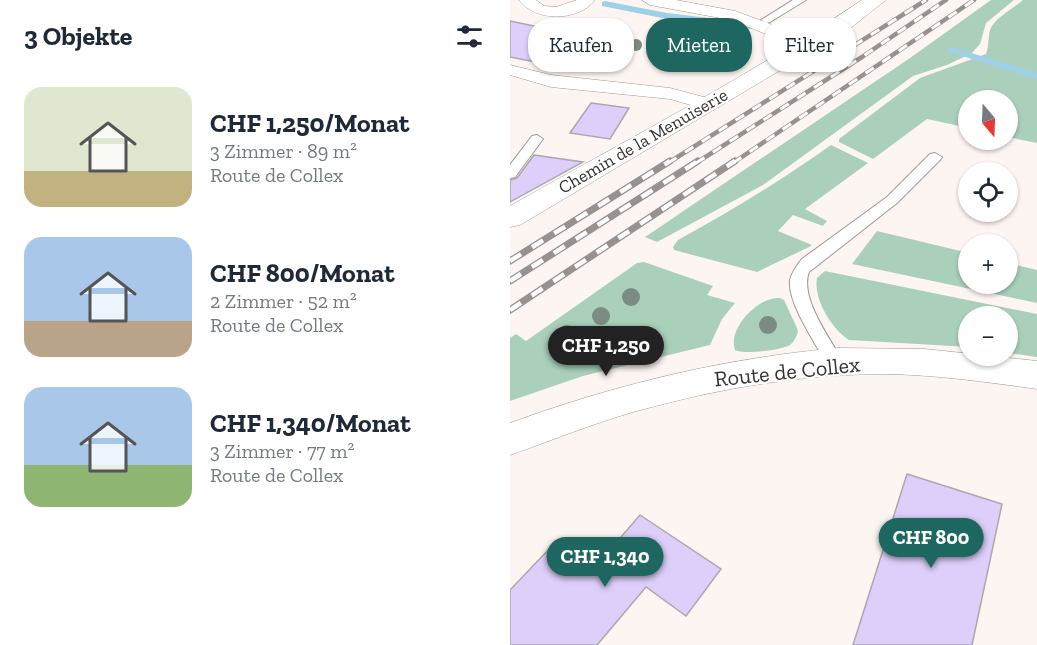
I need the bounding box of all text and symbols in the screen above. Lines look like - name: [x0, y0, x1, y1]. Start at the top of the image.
- chip: Kaufen: [528, 18, 634, 72]
- chip: Mieten: [646, 18, 752, 72]
- chip: Filter: [764, 18, 856, 72]
- text: 3 Objekte: [24, 20, 132, 52]
- icon: filters: [453, 20, 486, 53]
- street label: Chemin de la Menuiserie: [554, 83, 732, 199]
- north arrow: [958, 90, 1018, 150]
- map controls: [958, 90, 1018, 366]
- text: CHF 1,250/Monat: [210, 107, 409, 139]
- icon: home: [72, 111, 144, 183]
- text: 3 Zimmer · 89 m²: [210, 139, 357, 163]
- button: locate: [958, 162, 1018, 222]
- text: Route de Collex: [210, 163, 343, 187]
- button: +: [958, 234, 1018, 294]
- text: CHF 800/Monat: [210, 257, 395, 289]
- icon: home: [72, 261, 144, 333]
- text: 2 Zimmer · 52 m²: [210, 289, 357, 313]
- button: −: [958, 306, 1018, 366]
- text: Route de Collex: [210, 313, 343, 337]
- pin: CHF 1,250: [537, 326, 675, 377]
- text: CHF 1,250: [562, 333, 650, 357]
- street label: Route de Collex: [713, 350, 861, 393]
- text: CHF 1,340/Monat: [210, 407, 411, 439]
- icon: home: [72, 411, 144, 483]
- text: 3 Zimmer · 77 m²: [210, 439, 355, 463]
- text: Route de Collex: [210, 463, 343, 487]
- pin: CHF 800: [876, 518, 986, 569]
- text: CHF 800: [893, 525, 969, 549]
- pin: CHF 1,340: [536, 537, 674, 588]
- text: CHF 1,340: [561, 544, 649, 568]

